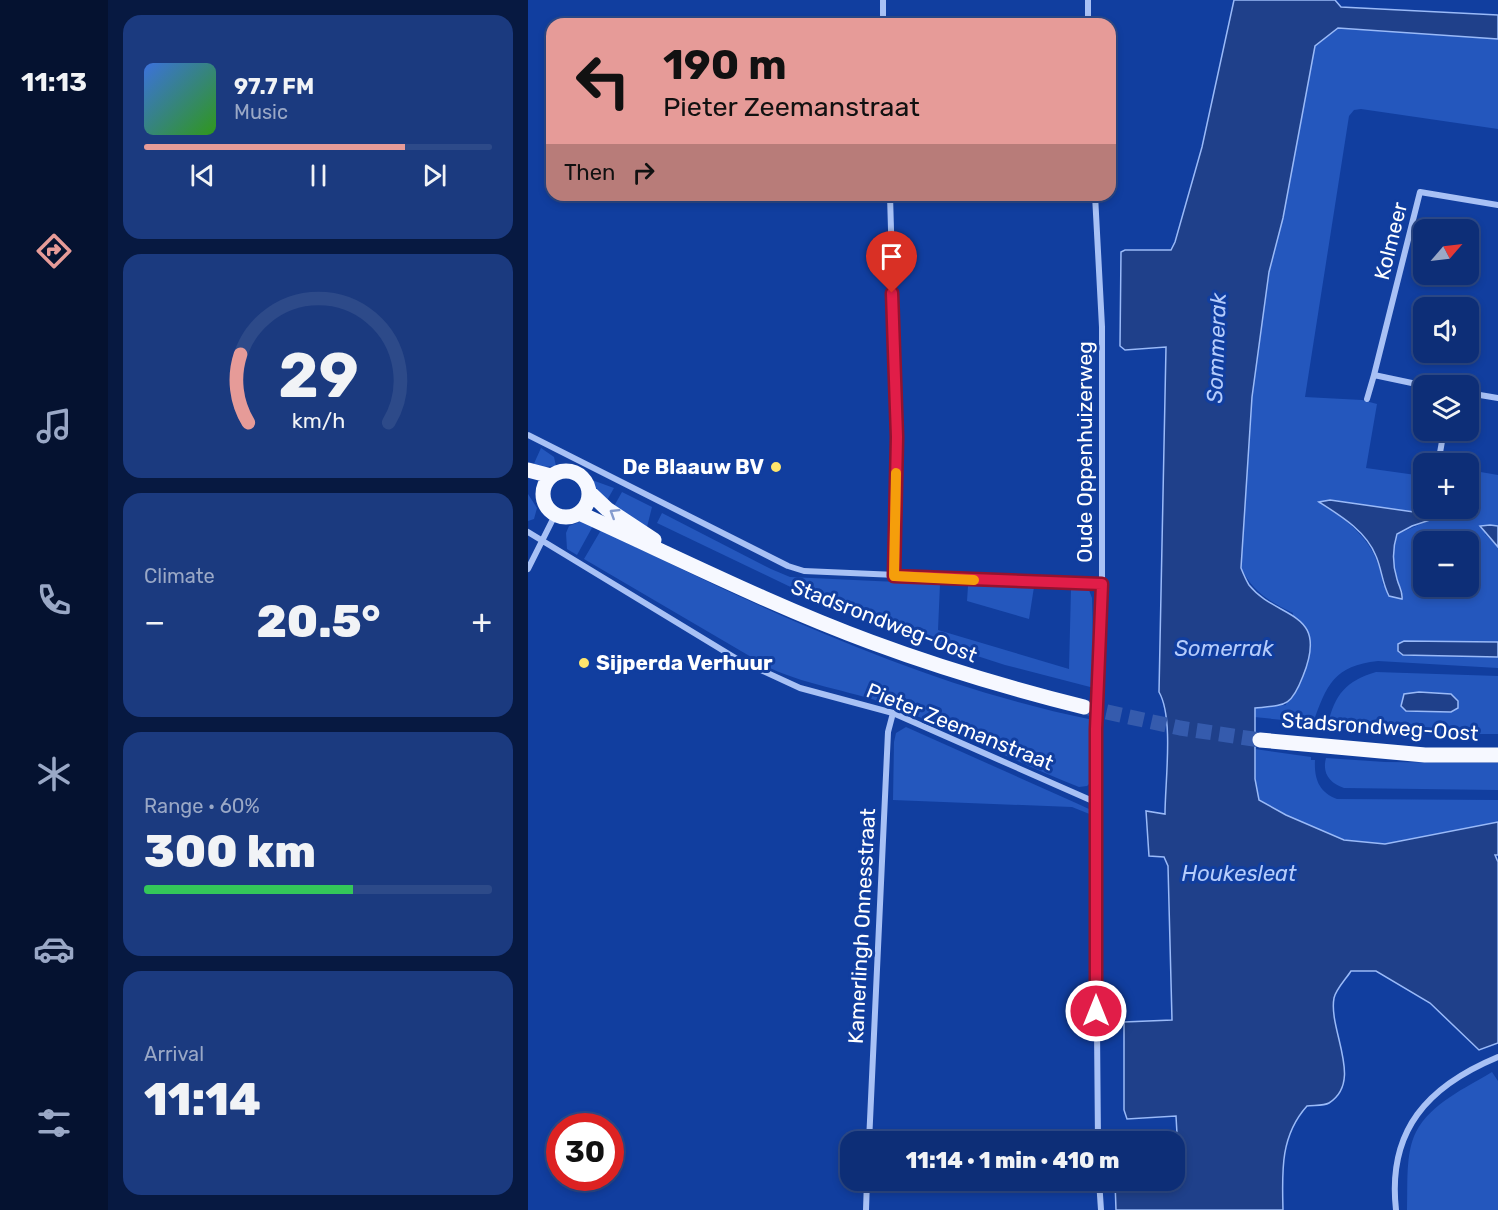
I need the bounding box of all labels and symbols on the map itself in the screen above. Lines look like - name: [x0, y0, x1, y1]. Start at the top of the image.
- street label: Kolmeer: [1369, 199, 1412, 282]
- north arrow: [1413, 219, 1479, 285]
- pin: [866, 231, 917, 293]
- water label: Sommerak: [1201, 292, 1232, 404]
- street label: Oude Oppenhuizerweg: [1072, 341, 1097, 563]
- place label: De Blaauw BV: [622, 454, 764, 479]
- marker: De Blaauw BV: [769, 460, 783, 474]
- one-way arrow: [610, 509, 620, 521]
- street label: Stadsrondweg-Oost: [788, 574, 981, 668]
- water label: Somerrak: [1174, 635, 1274, 662]
- place label: Sijperda Verhuur: [596, 650, 773, 675]
- marker: Sijperda Verhuur: [577, 656, 591, 670]
- street label: Pieter Zeemanstraat: [863, 678, 1057, 776]
- street label: Stadsrondweg-Oost: [1281, 707, 1479, 746]
- street label: Kamerlingh Onnesstraat: [843, 807, 880, 1044]
- water label: Houkesleat: [1182, 860, 1297, 887]
- position arrow: [1064, 979, 1128, 1043]
- speed limit sign: 30: [546, 1113, 624, 1191]

